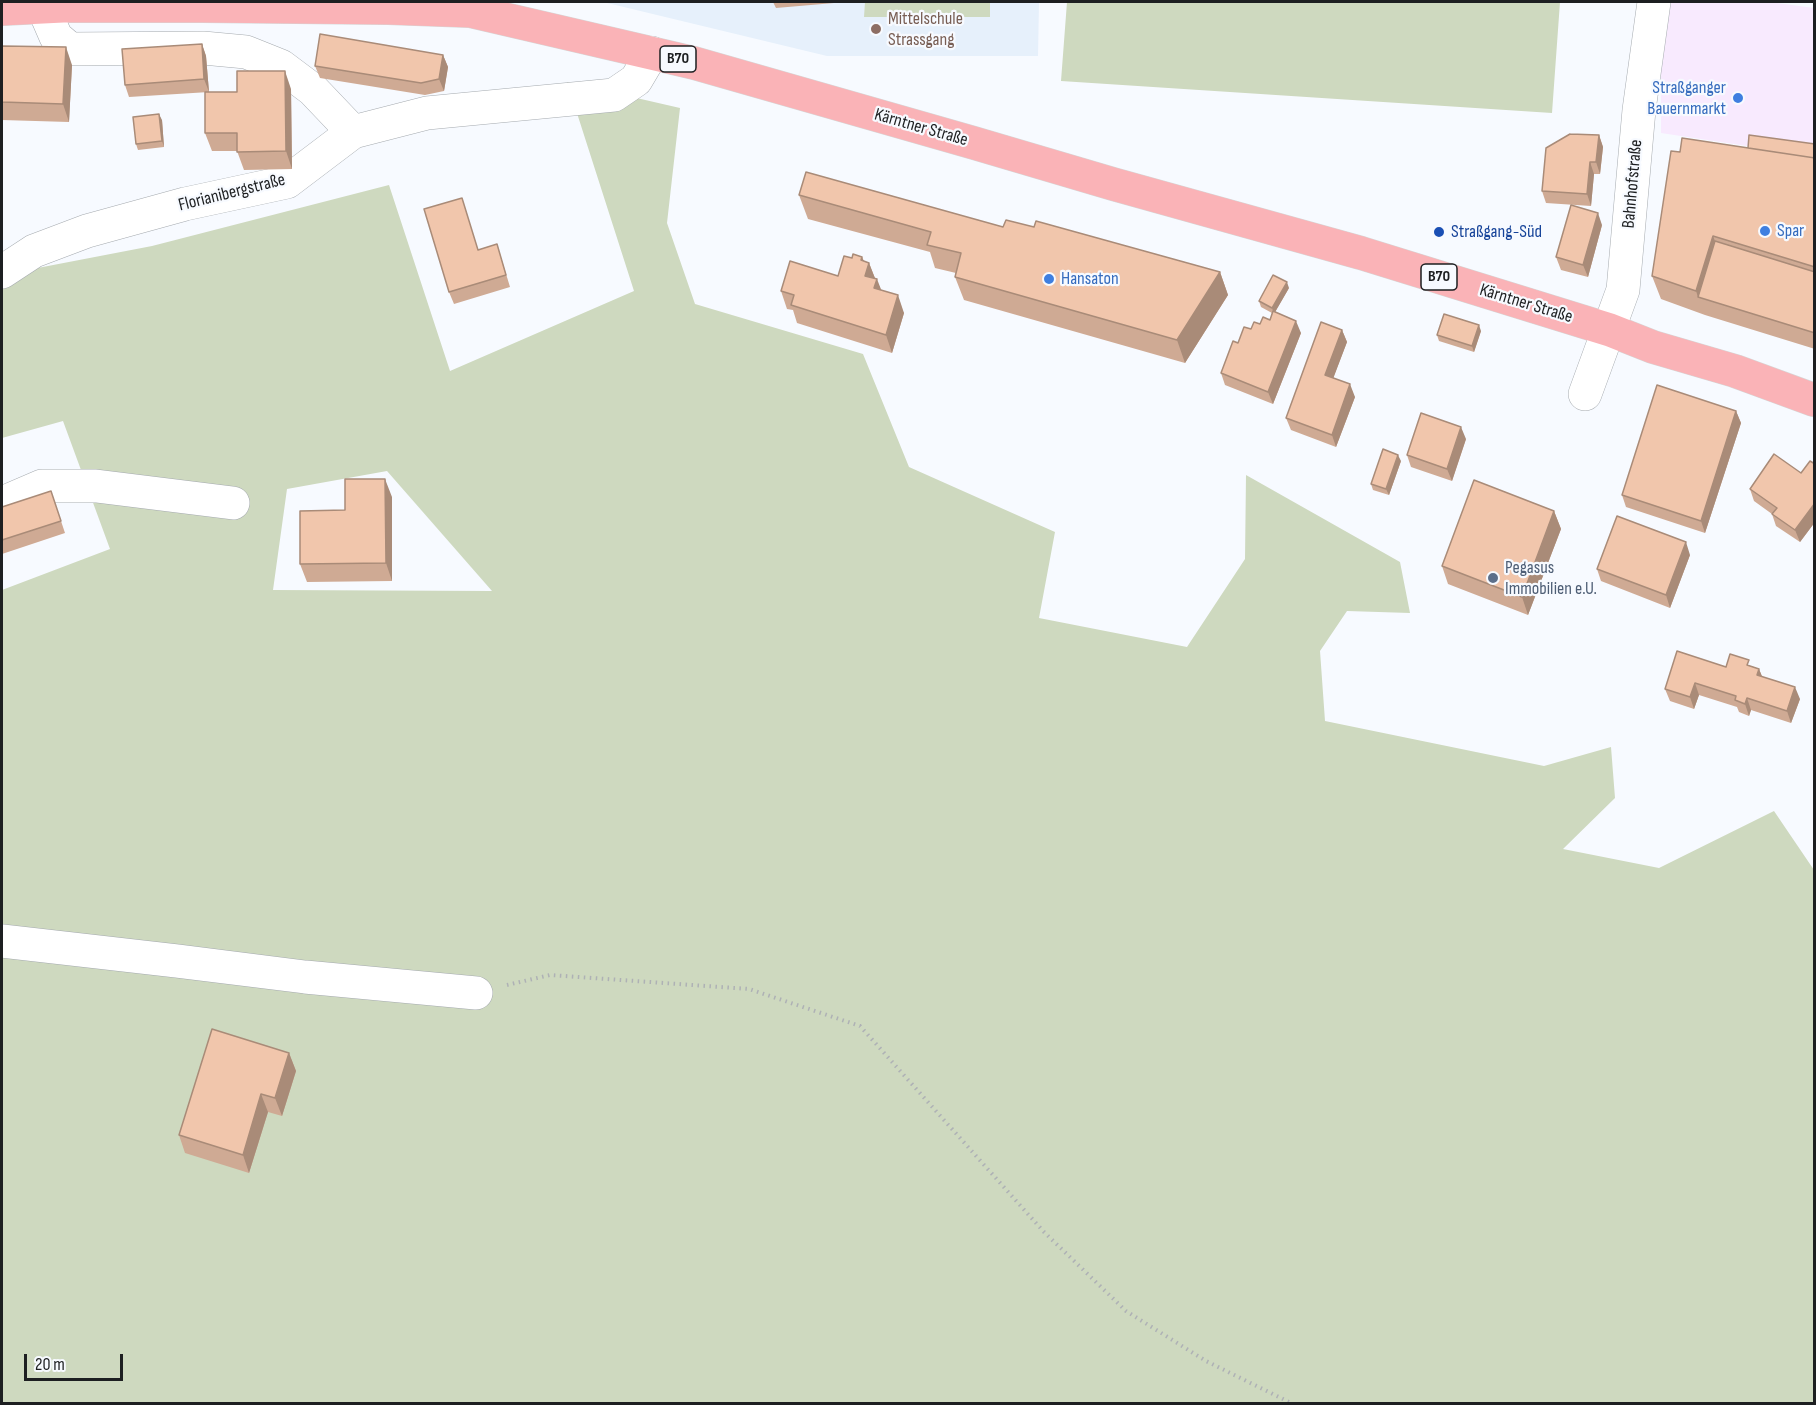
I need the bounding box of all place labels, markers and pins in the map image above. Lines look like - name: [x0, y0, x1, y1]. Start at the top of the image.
- place label: Mittelschule Strassgang: [888, 8, 963, 50]
- marker: Mittelschule Strassgang: [869, 22, 883, 36]
- place label: Straßganger Bauernmarkt: [1647, 77, 1726, 119]
- marker: Straßganger Bauernmarkt: [1731, 91, 1745, 105]
- place label: Spar: [1777, 220, 1804, 242]
- place label: Straßgang-Süd: [1451, 221, 1542, 243]
- marker: Spar: [1758, 224, 1772, 238]
- marker: Straßgang-Süd: [1432, 225, 1446, 239]
- place label: Hansaton: [1061, 268, 1119, 290]
- marker: Hansaton: [1042, 272, 1056, 286]
- place label: Pegasus Immobilien e.U.: [1505, 557, 1597, 600]
- marker: Pegasus Immobilien e.U.: [1486, 571, 1500, 585]

